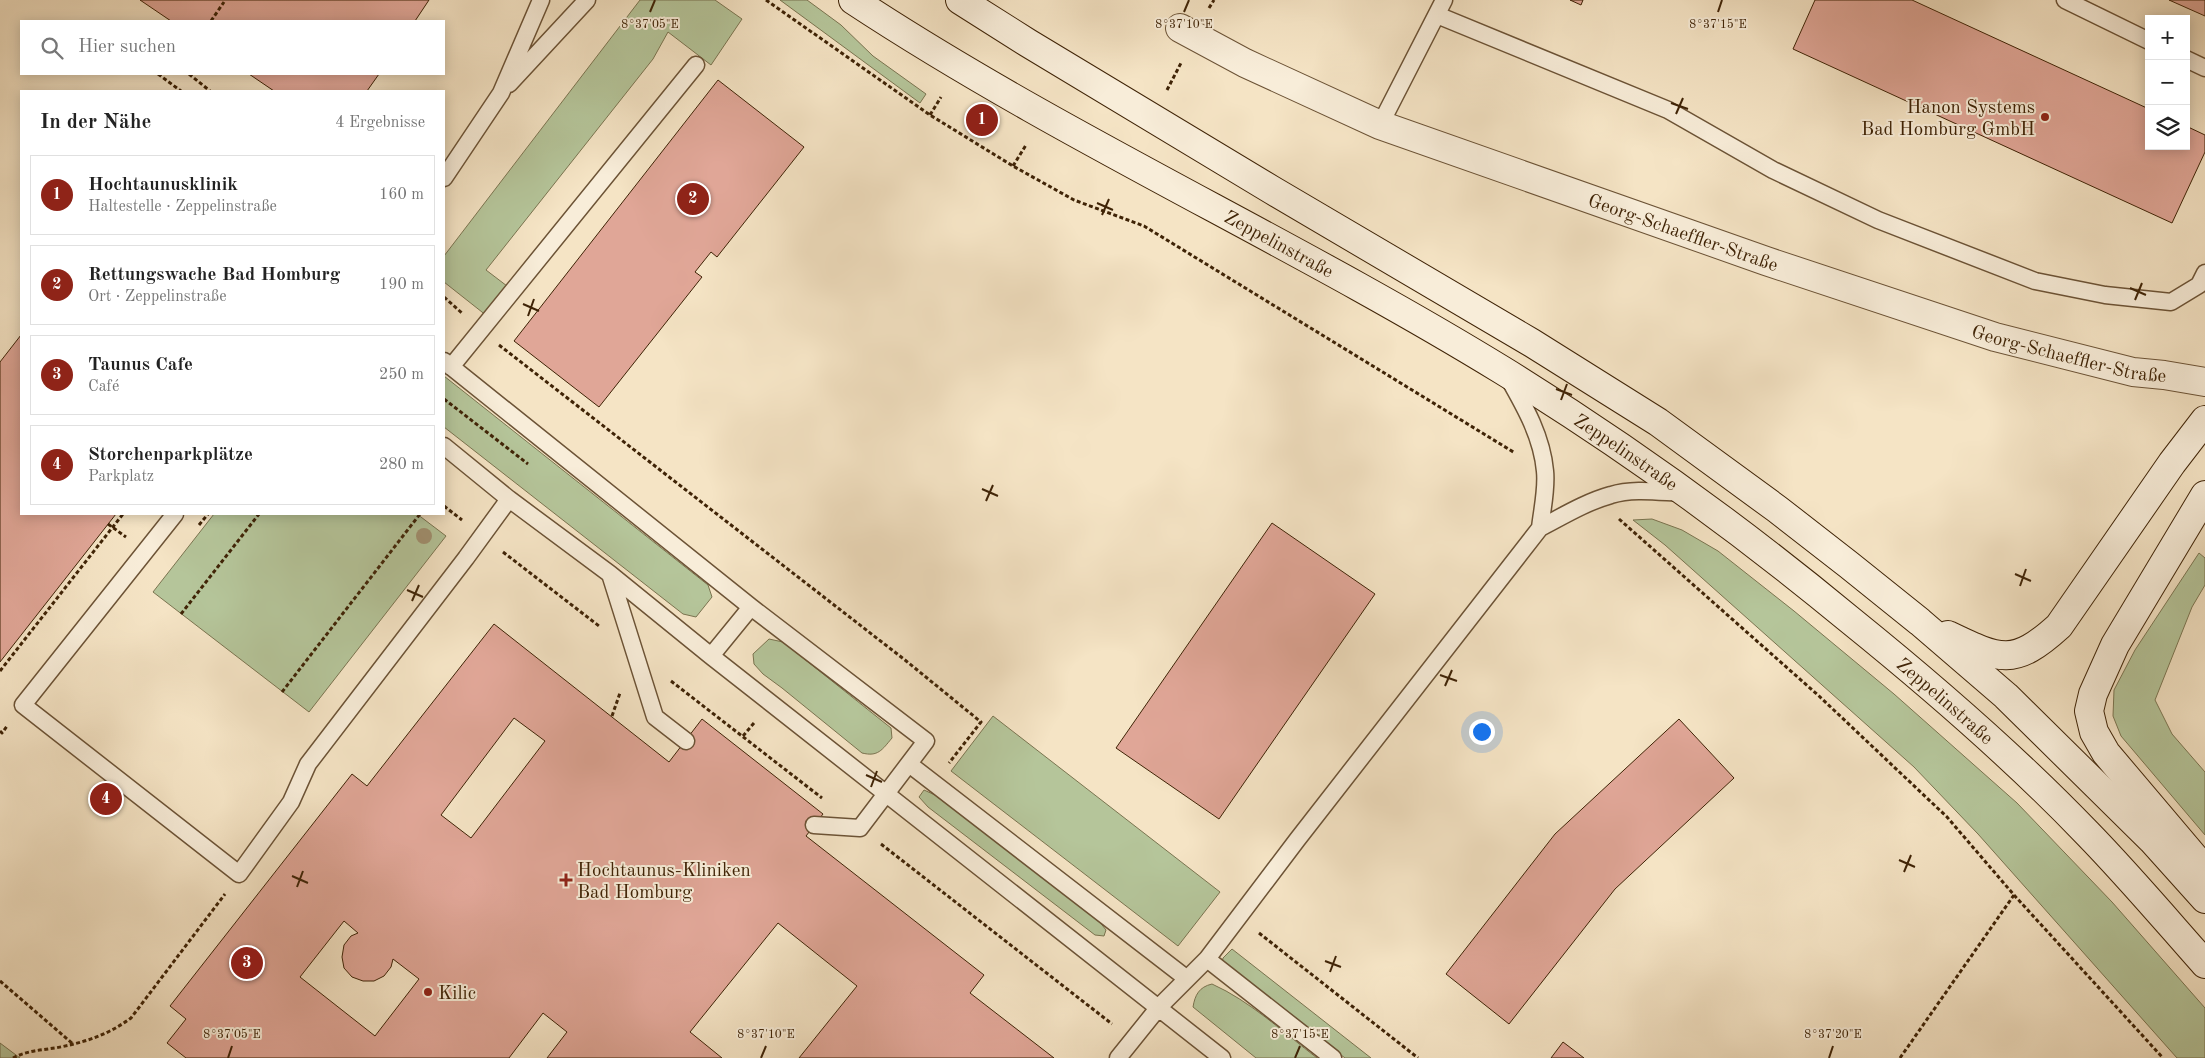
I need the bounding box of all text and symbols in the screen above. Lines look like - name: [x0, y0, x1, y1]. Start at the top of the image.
- map controls: [2145, 15, 2190, 150]
- button: +: [2145, 15, 2190, 60]
- text: 8°37'05"E: [621, 18, 679, 31]
- text: 8°37'15"E: [1689, 18, 1747, 31]
- text: 8°37'10"E: [1155, 19, 1213, 31]
- search box: [20, 20, 445, 75]
- icon: search: [38, 34, 66, 62]
- text: Hier suchen: [78, 38, 176, 57]
- button: −: [2145, 60, 2190, 105]
- place label: Hanon Systems Bad Homburg GmbH: [1861, 99, 2035, 140]
- pin: 1: [966, 101, 998, 139]
- button: layers: [2145, 105, 2190, 150]
- marker: Hanon Systems Bad Homburg GmbH: [2039, 111, 2051, 123]
- text: In der Nähe: [40, 112, 151, 133]
- text: 4 Ergebnisse: [335, 115, 425, 131]
- text: Hochtaunusklinik: [88, 176, 238, 195]
- pin: 2: [677, 180, 709, 218]
- text: 1: [52, 187, 62, 203]
- text: 160 m: [379, 187, 424, 203]
- street label: Georg-Schaeffler-Straße: [1585, 192, 1780, 276]
- text: Haltestelle · Zeppelinstraße: [88, 199, 277, 215]
- street label: Zeppelinstraße: [1220, 208, 1336, 283]
- text: Rettungswache Bad Homburg: [88, 266, 340, 285]
- text: 2: [52, 277, 62, 293]
- text: 190 m: [379, 277, 424, 293]
- text: Ort · Zeppelinstraße: [88, 289, 227, 305]
- street label: Georg-Schaeffler-Straße: [1969, 323, 2167, 387]
- text: Taunus Cafe: [88, 356, 193, 375]
- text: 3: [52, 367, 62, 383]
- text: 250 m: [379, 367, 424, 383]
- text: Café: [88, 379, 119, 395]
- street label: Zeppelinstraße: [1570, 412, 1680, 496]
- text: Storchenparkplätze: [88, 446, 253, 465]
- text: 4: [52, 457, 62, 473]
- text: 280 m: [379, 457, 424, 473]
- text: Parkplatz: [88, 469, 154, 485]
- street label: Zeppelinstraße: [1892, 655, 1996, 749]
- your location: [1469, 719, 1495, 745]
- pin: 4: [90, 780, 122, 818]
- place label: Hochtaunus-Kliniken Bad Homburg: [577, 862, 751, 903]
- marker: Hochtaunus-Kliniken Bad Homburg: [559, 873, 573, 887]
- pin: 3: [231, 944, 263, 982]
- place label: Kilic: [438, 985, 476, 1004]
- marker: Kilic: [422, 986, 434, 998]
- text: 8°37'05"E: [203, 1028, 261, 1041]
- text: 8°37'15"E: [1271, 1028, 1329, 1041]
- text: 8°37'10"E: [737, 1029, 795, 1041]
- text: 8°37'20"E: [1804, 1029, 1862, 1041]

